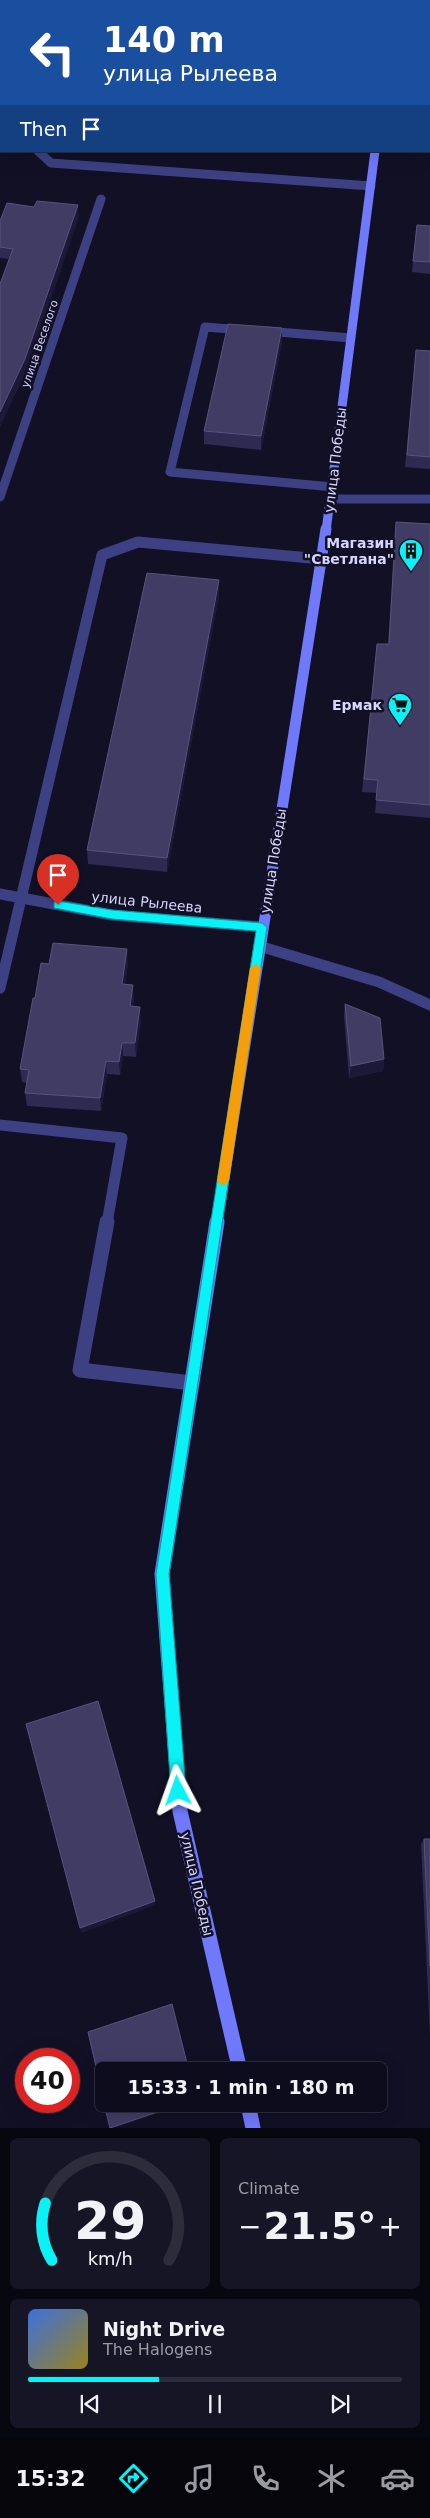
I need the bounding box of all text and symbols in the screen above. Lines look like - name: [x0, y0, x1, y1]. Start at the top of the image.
- icon: left: [20, 20, 85, 85]
- text: 140 m: [103, 20, 225, 60]
- text: улица Рылеева: [103, 61, 278, 86]
- icon: arrive: [77, 115, 105, 143]
- text: Then: [20, 118, 67, 140]
- street label: улица Веселого: [19, 298, 61, 390]
- street label: улица Победы: [321, 406, 349, 514]
- place label: Магазин "Светлана": [304, 535, 394, 567]
- building icon: Магазин "Светлана": [398, 538, 424, 572]
- supermarket icon: Ермак: [387, 692, 413, 726]
- place label: Ермак: [332, 697, 382, 713]
- street label: улица Победы: [257, 807, 289, 915]
- pin: [37, 854, 79, 905]
- icon: arrive: [44, 861, 72, 889]
- street label: улица Рылеева: [91, 888, 203, 916]
- position arrow: [151, 1764, 203, 1816]
- street label: улица Победы: [177, 1831, 217, 1937]
- speed limit sign: 40: [15, 2048, 80, 2113]
- text: 15:33 · 1 min · 180 m: [127, 2076, 355, 2098]
- text: Climate: [238, 2179, 300, 2198]
- text: 29: [74, 2191, 146, 2251]
- text: 21.5°: [264, 2204, 376, 2248]
- text: −: [238, 2210, 261, 2243]
- text: +: [379, 2210, 402, 2243]
- text: km/h: [87, 2248, 133, 2269]
- text: Night Drive: [103, 2318, 225, 2340]
- text: The Halogens: [103, 2340, 212, 2359]
- icon: previous: [76, 2390, 104, 2418]
- icon: pause: [201, 2390, 229, 2418]
- icon: next: [326, 2390, 354, 2418]
- icon: directions: [116, 2461, 151, 2496]
- icon: music: [182, 2461, 217, 2496]
- icon: phone: [248, 2461, 283, 2496]
- icon: climate: [314, 2461, 349, 2496]
- icon: car: [380, 2461, 415, 2496]
- text: 15:32: [15, 2466, 85, 2491]

